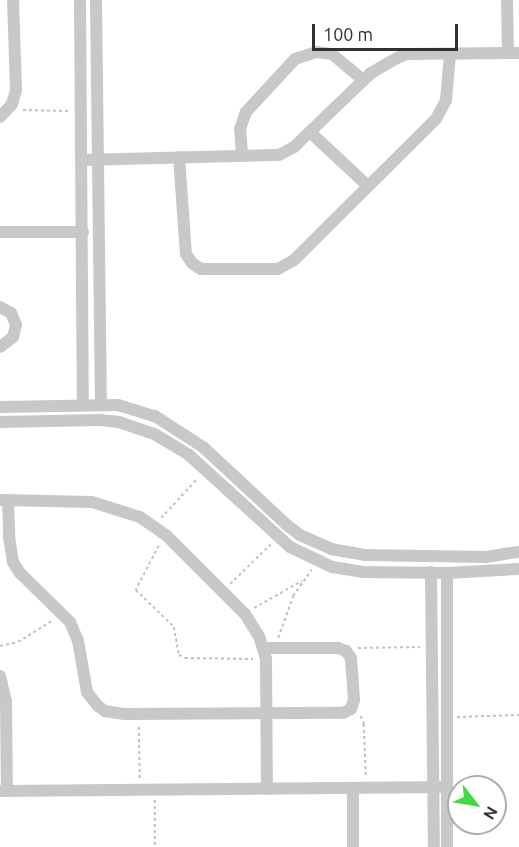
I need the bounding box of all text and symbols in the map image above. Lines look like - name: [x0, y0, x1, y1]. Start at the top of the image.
- scale bar: [315, 12, 460, 50]
- text: 100 m: [323, 24, 373, 44]
- north arrow: [447, 775, 507, 835]
- text: N: [480, 803, 502, 823]

